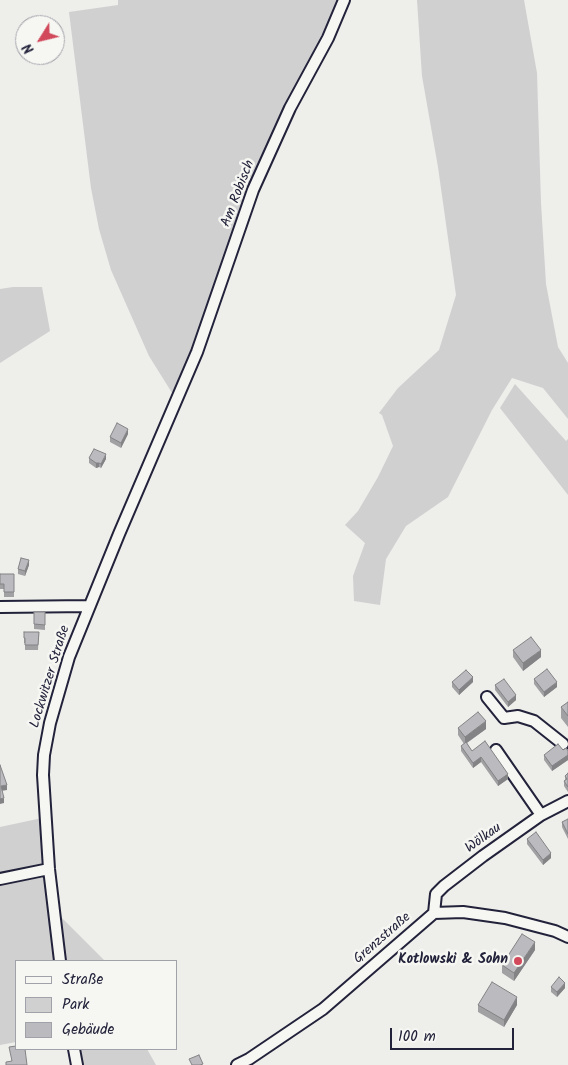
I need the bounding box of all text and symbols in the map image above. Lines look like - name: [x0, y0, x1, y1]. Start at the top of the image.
- north arrow: [15, 15, 65, 65]
- text: N: [17, 38, 40, 58]
- street label: Am Robisch: [219, 158, 259, 230]
- street label: Lockwitzer Straße: [27, 624, 75, 730]
- street label: Wölkau: [463, 820, 505, 858]
- street label: Grenzstraße: [351, 910, 415, 968]
- place label: Kotlowski & Sohn: [398, 953, 508, 969]
- marker: Kotlowski & Sohn: [512, 955, 524, 967]
- legend: [15, 960, 178, 1050]
- text: Straße: [62, 968, 103, 992]
- text: Park: [62, 993, 89, 1017]
- text: Gebäude: [62, 1018, 114, 1042]
- scale bar: [393, 1018, 517, 1050]
- text: 100 m: [398, 1025, 436, 1049]

